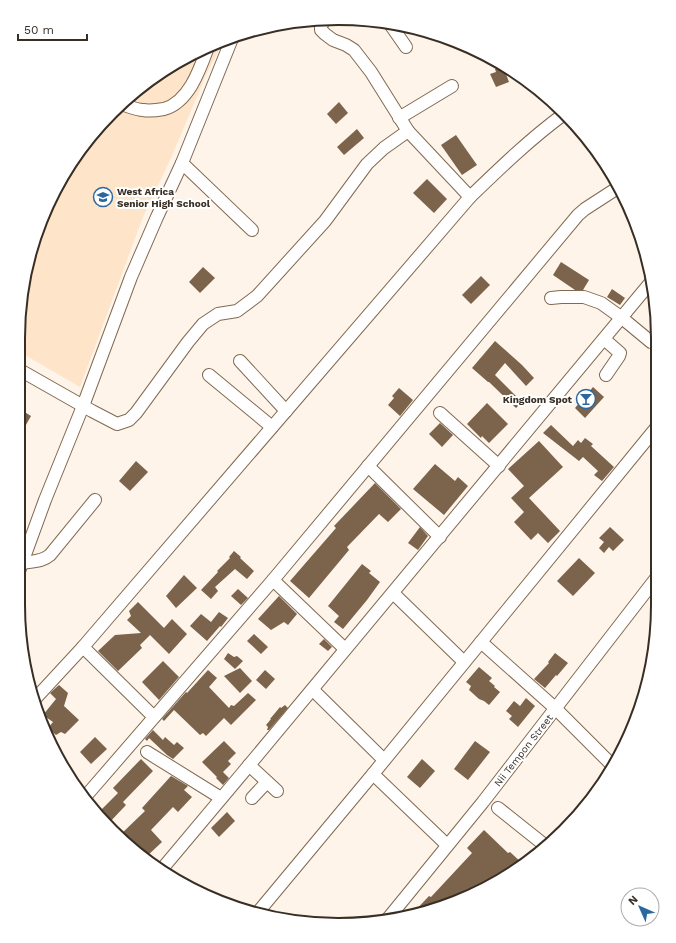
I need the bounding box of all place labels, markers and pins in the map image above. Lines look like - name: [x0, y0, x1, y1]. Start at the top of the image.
- school or university icon: West Africa Senior High School: [92, 186, 114, 208]
- place label: West Africa Senior High School: [117, 186, 211, 209]
- bar icon: Kingdom Spot: [575, 388, 597, 410]
- place label: Kingdom Spot: [503, 394, 573, 405]

